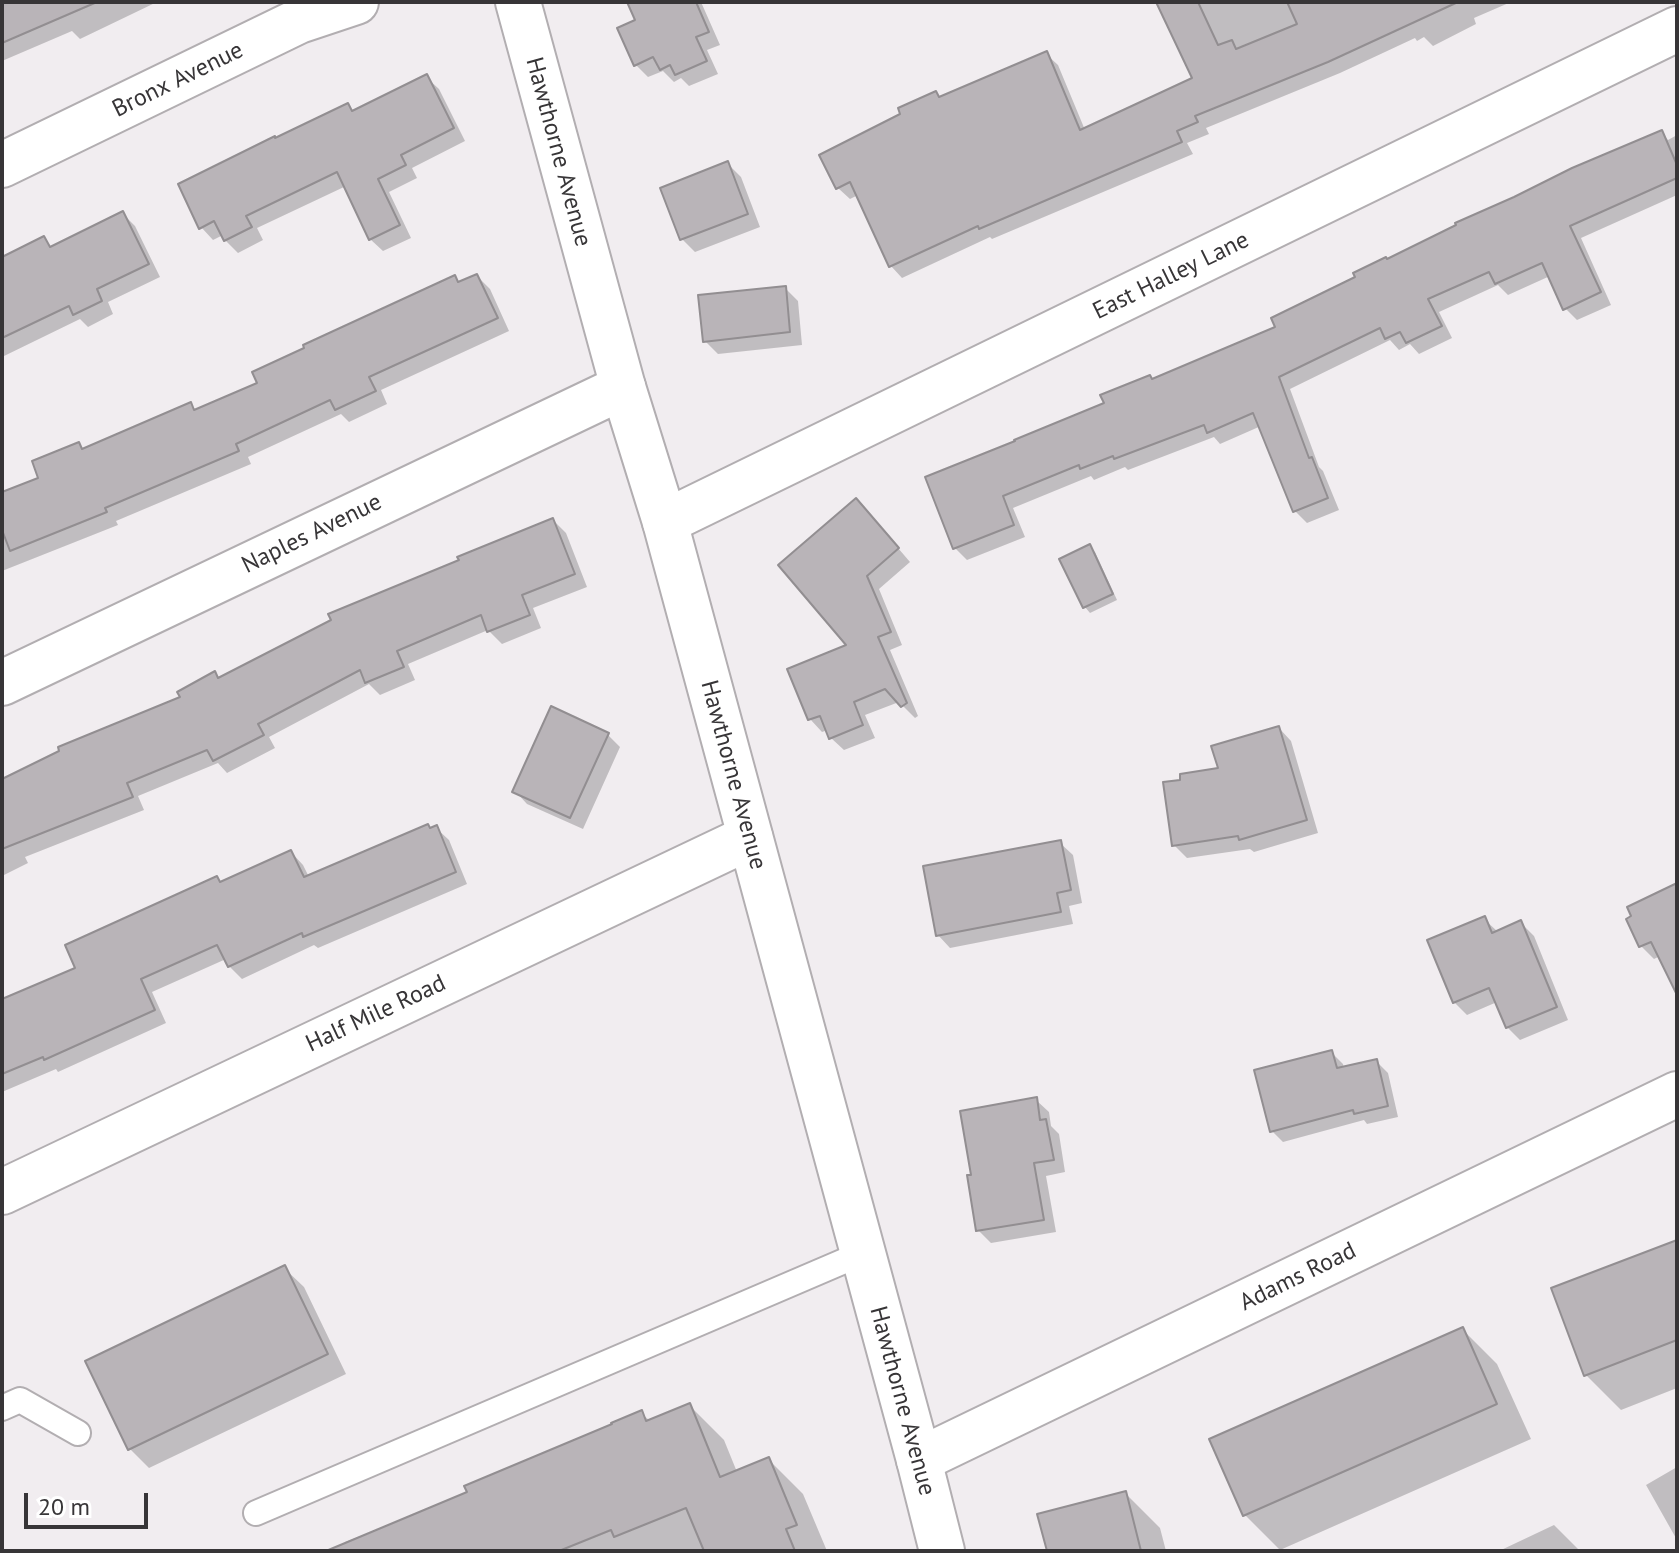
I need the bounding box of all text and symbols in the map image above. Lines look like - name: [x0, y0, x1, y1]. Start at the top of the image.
- street label: Bronx Avenue: [108, 36, 248, 124]
- street label: Hawthorne Avenue: [519, 54, 597, 250]
- street label: East Halley Lane: [1088, 226, 1254, 326]
- street label: Naples Avenue: [238, 488, 386, 580]
- street label: Hawthorne Avenue: [694, 677, 772, 873]
- street label: Half Mile Road: [302, 969, 450, 1059]
- street label: Adams Road: [1235, 1237, 1361, 1317]
- street label: Hawthorne Avenue: [863, 1303, 941, 1499]
- scale bar: [28, 1477, 152, 1527]
- text: 20 m: [38, 1491, 90, 1522]

